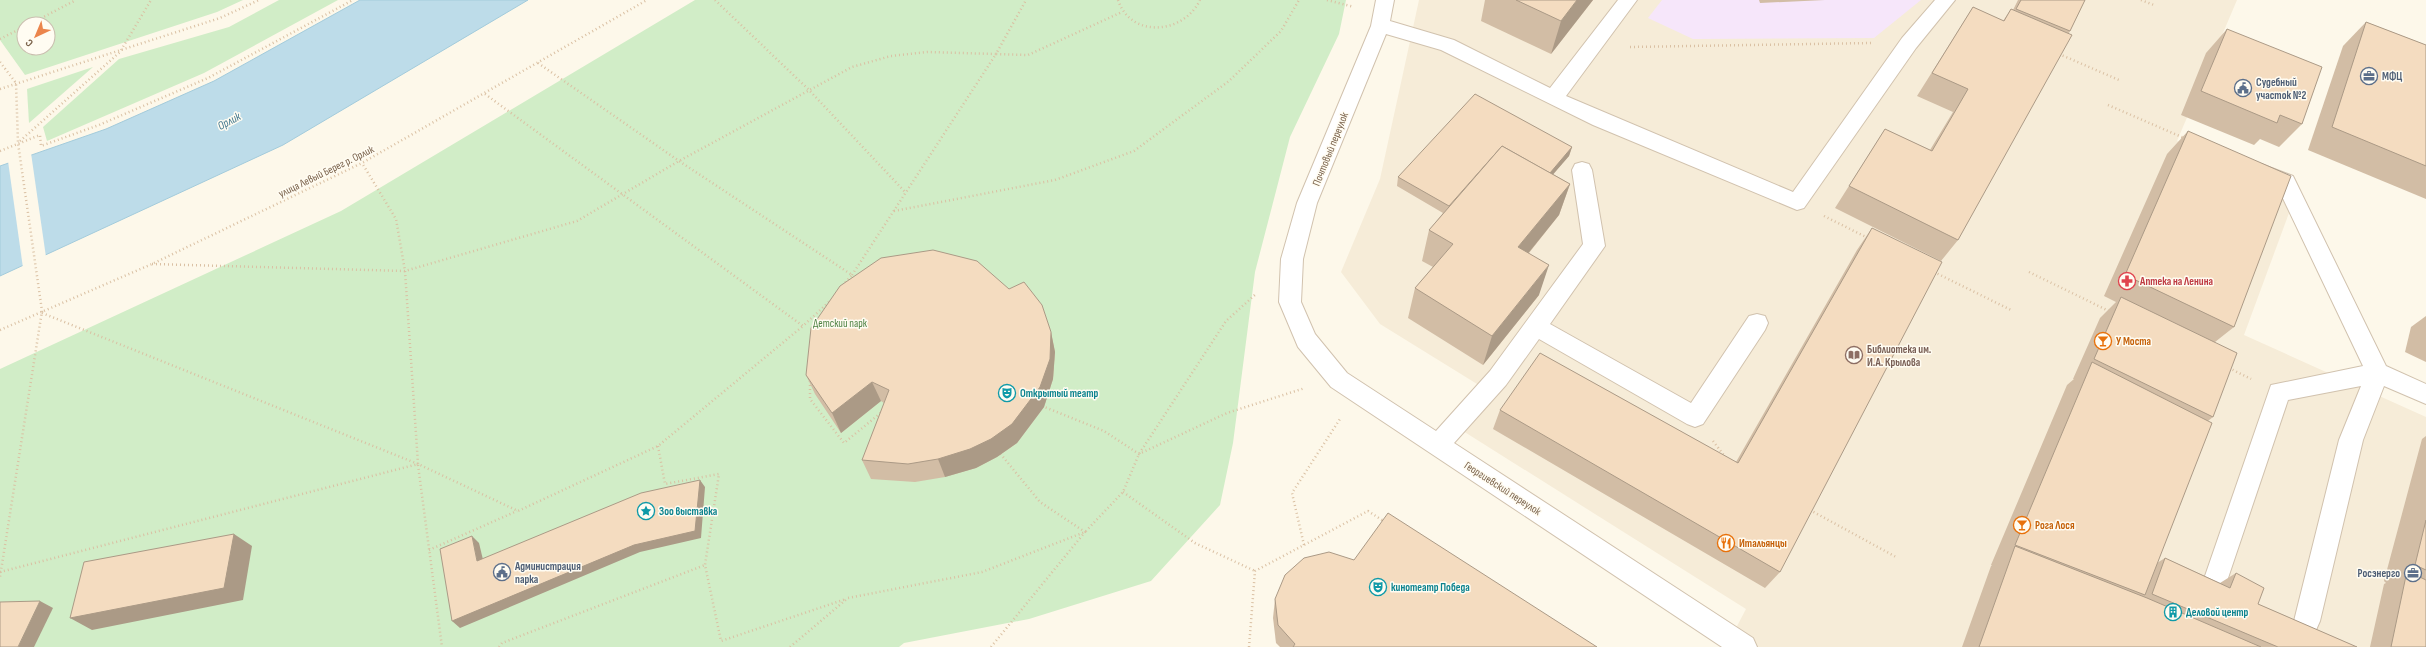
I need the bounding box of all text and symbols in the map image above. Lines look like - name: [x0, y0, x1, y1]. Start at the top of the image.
- north arrow: [16, 16, 56, 56]
- text: С: [23, 36, 36, 49]
- office icon: МФЦ: [2359, 66, 2379, 86]
- place label: МФЦ: [2382, 70, 2402, 83]
- place label: Судебный участок №2: [2256, 76, 2306, 102]
- public building icon: Судебный участок №2: [2233, 78, 2253, 98]
- water label: Орлик: [215, 109, 244, 134]
- street label: Почтовый переулок: [1310, 110, 1351, 188]
- street label: улица Левый Берег р. Орлик: [276, 142, 377, 200]
- pharmacy icon: Аптека на Ленина: [2117, 271, 2137, 291]
- place label: Аптека на Ленина: [2139, 275, 2213, 288]
- park label: Детский парк: [813, 317, 868, 330]
- bar icon: У Моста: [2093, 331, 2113, 351]
- place label: У Моста: [2116, 335, 2152, 348]
- place label: Библиотека им. И.А. Крылова: [1867, 343, 1932, 369]
- library icon: Библиотека им. И.А. Крылова: [1844, 345, 1864, 365]
- theatre icon: Открытый театр: [997, 383, 1017, 403]
- place label: Открытый театр: [1020, 387, 1099, 400]
- street label: Георгиевский переулок: [1462, 459, 1544, 519]
- place icon: Зоо выставка: [636, 501, 656, 521]
- place label: Зоо выставка: [659, 505, 718, 518]
- bar icon: Рога Лося: [2012, 515, 2032, 535]
- place label: Рога Лося: [2035, 519, 2075, 532]
- restaurant icon: Итальянцы: [1716, 533, 1736, 553]
- place label: Итальянцы: [1739, 537, 1787, 550]
- place label: Администрация парка: [514, 560, 581, 586]
- public building icon: Администрация парка: [492, 562, 512, 582]
- office icon: Росэнерго: [2403, 563, 2423, 583]
- place label: Росэнерго: [2358, 567, 2400, 580]
- theatre icon: кинотеатр Победа: [1368, 577, 1388, 597]
- place label: кинотеатр Победа: [1391, 581, 1470, 594]
- building icon: Деловой центр: [2163, 602, 2183, 622]
- place label: Деловой центр: [2186, 606, 2248, 619]

